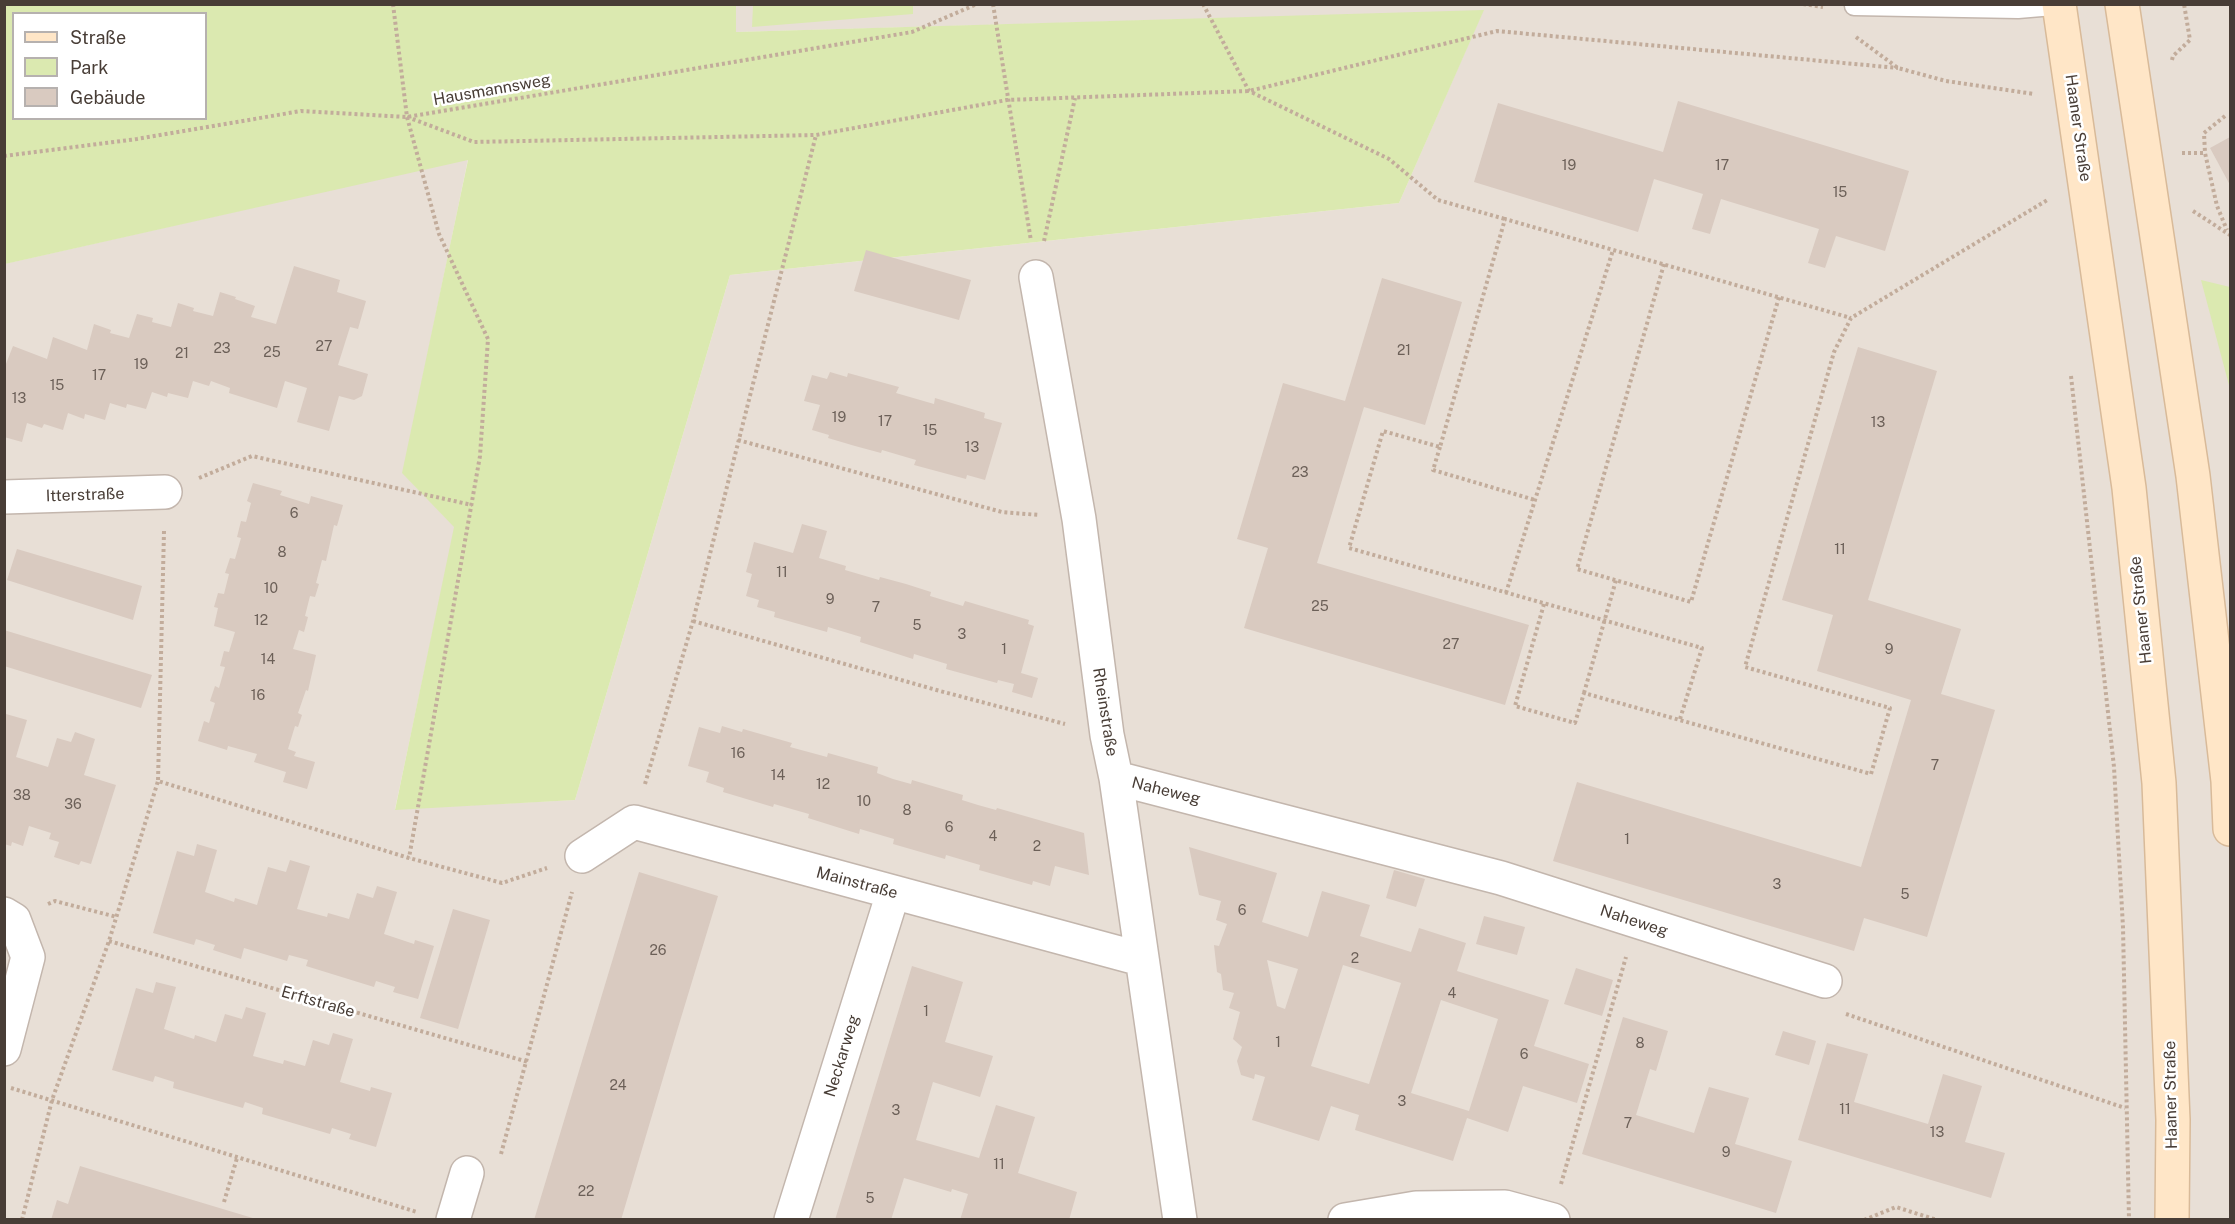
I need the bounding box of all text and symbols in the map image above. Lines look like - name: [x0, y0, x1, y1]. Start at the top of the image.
- legend: [12, 12, 207, 120]
- text: Straße: [70, 27, 126, 48]
- text: Park: [70, 57, 108, 78]
- street label: Hausmannsweg: [432, 70, 552, 110]
- street label: Haaner Straße: [2061, 73, 2095, 183]
- text: Gebäude: [70, 87, 145, 108]
- house number: 19: [1562, 158, 1576, 174]
- house number: 17: [1715, 158, 1729, 174]
- house number: 15: [1833, 185, 1847, 201]
- house number: 27: [316, 339, 332, 355]
- house number: 23: [213, 341, 231, 357]
- house number: 21: [1397, 343, 1411, 359]
- house number: 25: [263, 345, 281, 361]
- house number: 21: [175, 346, 189, 362]
- house number: 19: [134, 357, 148, 373]
- house number: 17: [92, 368, 106, 384]
- house number: 15: [50, 378, 64, 394]
- house number: 13: [12, 391, 26, 407]
- house number: 19: [832, 410, 846, 426]
- house number: 17: [878, 414, 892, 430]
- house number: 13: [1871, 415, 1885, 431]
- house number: 15: [923, 423, 937, 439]
- house number: 13: [965, 440, 979, 456]
- house number: 23: [1291, 465, 1309, 481]
- street label: Itterstraße: [45, 484, 125, 506]
- house number: 6: [290, 506, 298, 522]
- house number: 11: [1834, 542, 1846, 558]
- house number: 8: [277, 545, 287, 561]
- street label: Haaner Straße: [2126, 555, 2156, 665]
- house number: 11: [776, 565, 788, 581]
- house number: 10: [264, 581, 278, 597]
- house number: 9: [826, 592, 834, 608]
- house number: 25: [1311, 599, 1329, 615]
- house number: 7: [872, 600, 880, 616]
- house number: 12: [254, 613, 268, 629]
- house number: 5: [913, 618, 921, 634]
- house number: 3: [958, 627, 966, 643]
- house number: 27: [1443, 637, 1459, 653]
- house number: 1: [1001, 642, 1007, 658]
- house number: 9: [1885, 642, 1893, 658]
- house number: 14: [261, 652, 275, 668]
- street label: Rheinstraße: [1089, 666, 1121, 758]
- house number: 16: [251, 688, 265, 704]
- house number: 16: [731, 746, 745, 762]
- house number: 7: [1931, 758, 1939, 774]
- house number: 14: [771, 768, 785, 784]
- street label: Naheweg: [1130, 773, 1202, 809]
- house number: 12: [816, 777, 830, 793]
- house number: 38: [13, 788, 31, 804]
- house number: 10: [857, 794, 871, 810]
- house number: 36: [64, 797, 82, 813]
- house number: 8: [902, 803, 912, 819]
- house number: 6: [945, 820, 953, 836]
- house number: 4: [989, 829, 997, 845]
- house number: 1: [1624, 832, 1630, 848]
- house number: 2: [1033, 839, 1041, 855]
- street label: Mainstraße: [814, 863, 900, 903]
- house number: 3: [1773, 877, 1781, 893]
- house number: 5: [1901, 887, 1909, 903]
- street label: Naheweg: [1598, 901, 1670, 941]
- house number: 6: [1238, 903, 1246, 919]
- house number: 26: [649, 943, 667, 959]
- house number: 2: [1351, 951, 1359, 967]
- street label: Erftstraße: [279, 982, 357, 1022]
- house number: 4: [1448, 986, 1456, 1002]
- house number: 1: [923, 1004, 929, 1020]
- street label: Neckarweg: [820, 1013, 864, 1099]
- house number: 1: [1275, 1035, 1281, 1051]
- house number: 8: [1635, 1036, 1645, 1052]
- street label: Haaner Straße: [2160, 1041, 2182, 1149]
- house number: 6: [1520, 1047, 1528, 1063]
- house number: 24: [609, 1078, 627, 1094]
- house number: 3: [1398, 1094, 1406, 1110]
- house number: 11: [1839, 1102, 1851, 1118]
- house number: 3: [892, 1103, 900, 1119]
- house number: 7: [1624, 1116, 1632, 1132]
- house number: 13: [1930, 1125, 1944, 1141]
- house number: 9: [1722, 1145, 1730, 1161]
- house number: 11: [993, 1157, 1005, 1173]
- house number: 22: [578, 1184, 594, 1200]
- house number: 5: [866, 1191, 874, 1207]

